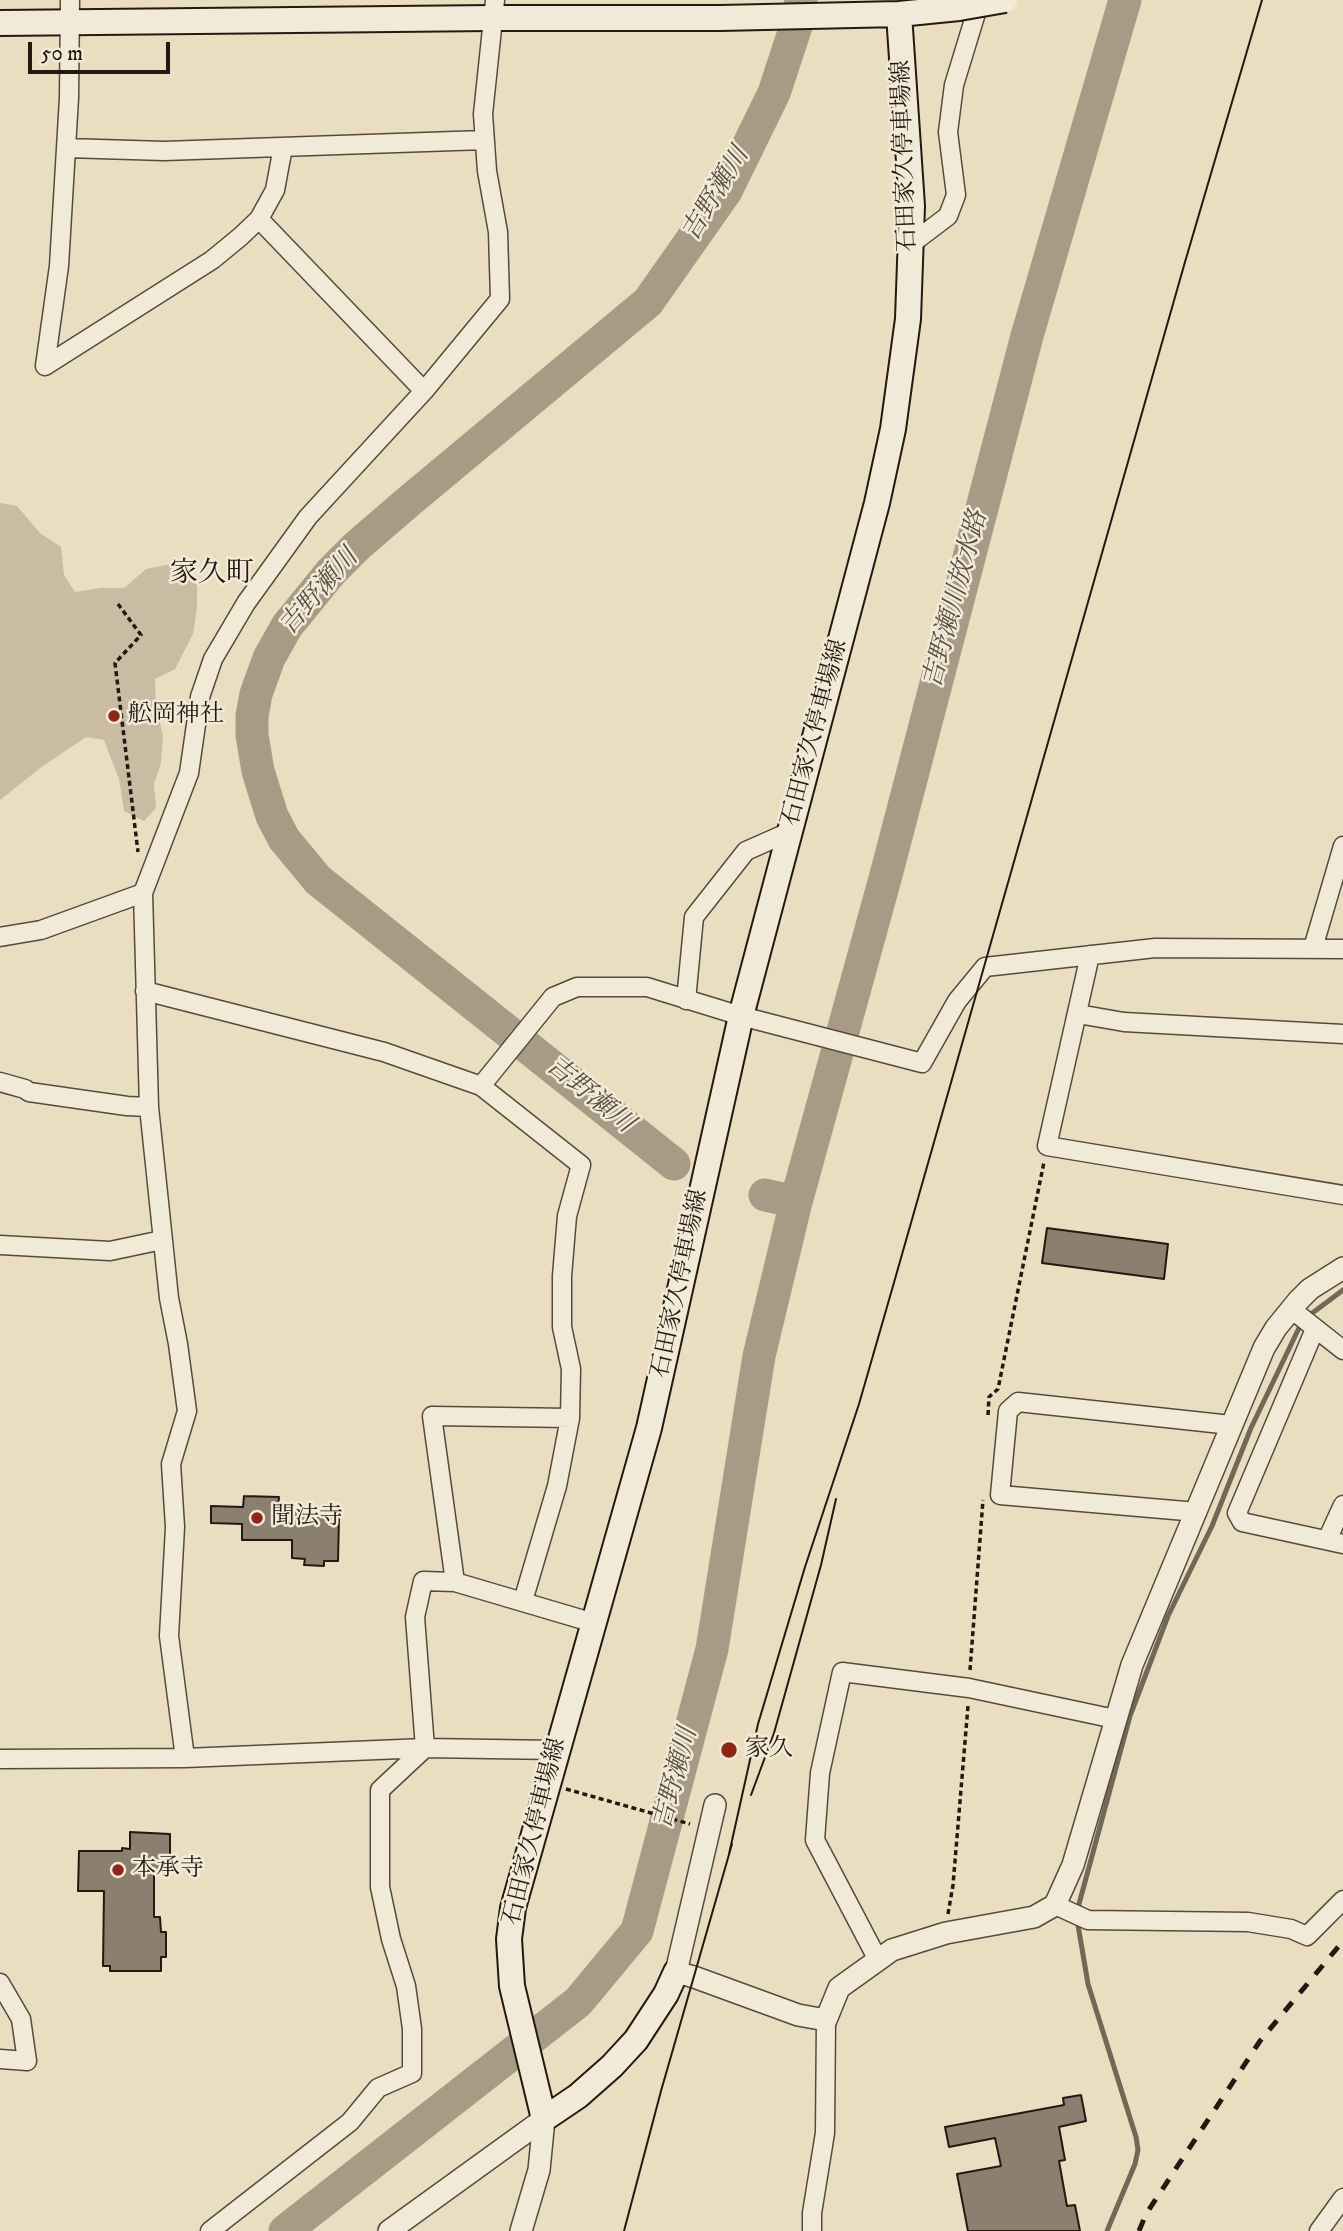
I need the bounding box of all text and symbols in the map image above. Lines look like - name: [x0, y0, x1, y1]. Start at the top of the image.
- scale bar: [32, 28, 173, 72]
- text: 50 m: [41, 41, 83, 67]
- street label: 石田家久停車場線: [888, 60, 924, 252]
- water label: 吉野瀬川: [677, 142, 757, 248]
- water label: 吉野瀬川放水路: [918, 508, 996, 692]
- water label: 吉野瀬川: [274, 544, 366, 642]
- district label: 家久町: [170, 558, 254, 592]
- street label: 石田家久停車場線: [777, 637, 855, 829]
- place label: 舩岡神社: [128, 702, 224, 730]
- marker: 舩岡神社: [106, 708, 122, 724]
- water label: 吉野瀬川: [539, 1051, 639, 1141]
- street label: 石田家久停車場線: [647, 1187, 715, 1381]
- place label: 聞法寺: [271, 1504, 343, 1532]
- marker: 聞法寺: [249, 1510, 265, 1526]
- water label: 吉野瀬川: [648, 1725, 706, 1833]
- street label: 石田家久停車場線: [499, 1735, 573, 1929]
- place label: 家久: [745, 1736, 793, 1764]
- marker: 家久: [719, 1740, 739, 1760]
- place label: 本承寺: [132, 1856, 204, 1884]
- marker: 本承寺: [110, 1862, 126, 1878]

